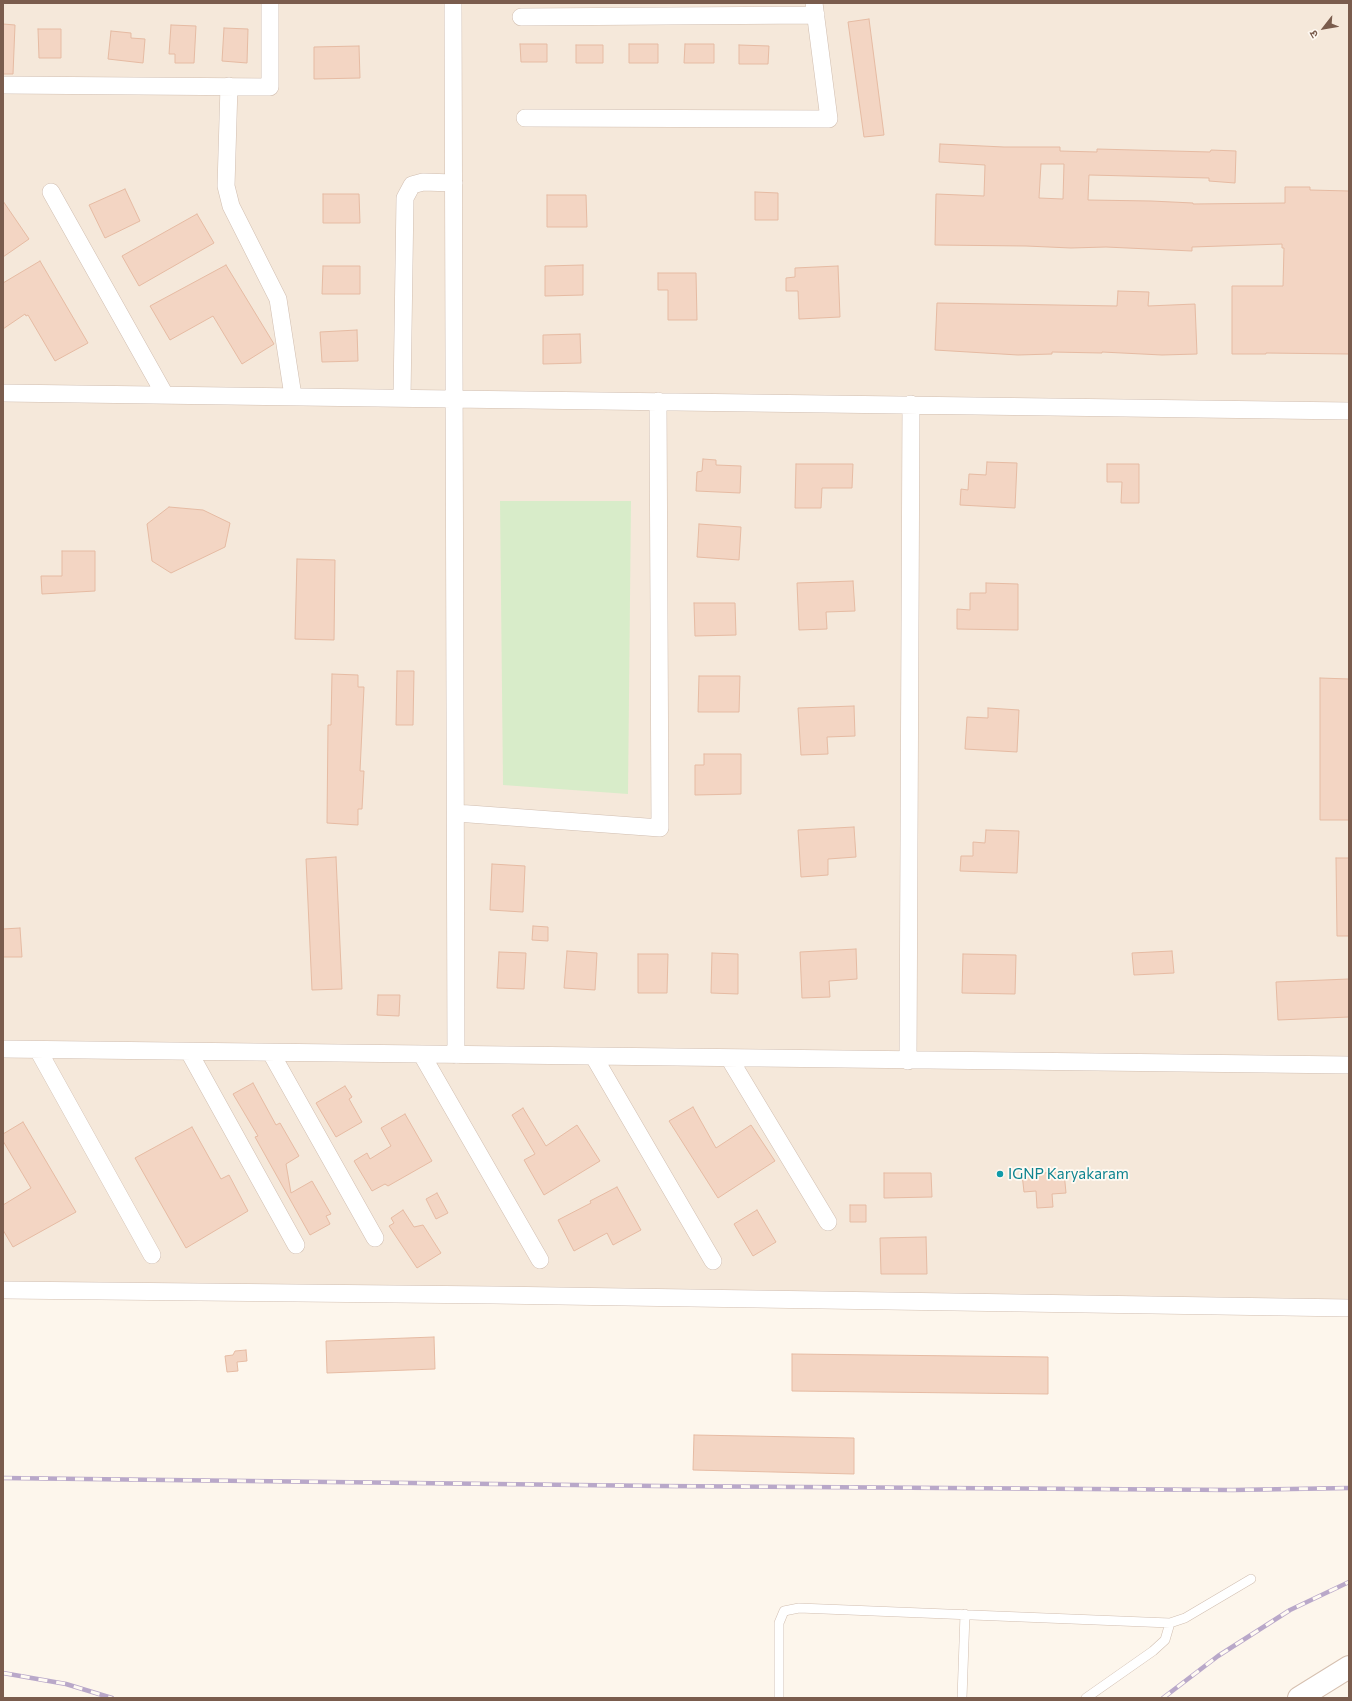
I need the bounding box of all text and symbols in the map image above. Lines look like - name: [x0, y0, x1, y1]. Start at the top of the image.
- north arrow: [1304, 8, 1344, 48]
- text: उ: [1306, 28, 1321, 41]
- place label: IGNP Karyakaram: [1008, 1165, 1129, 1183]
- marker: IGNP Karyakaram: [995, 1169, 1005, 1179]

